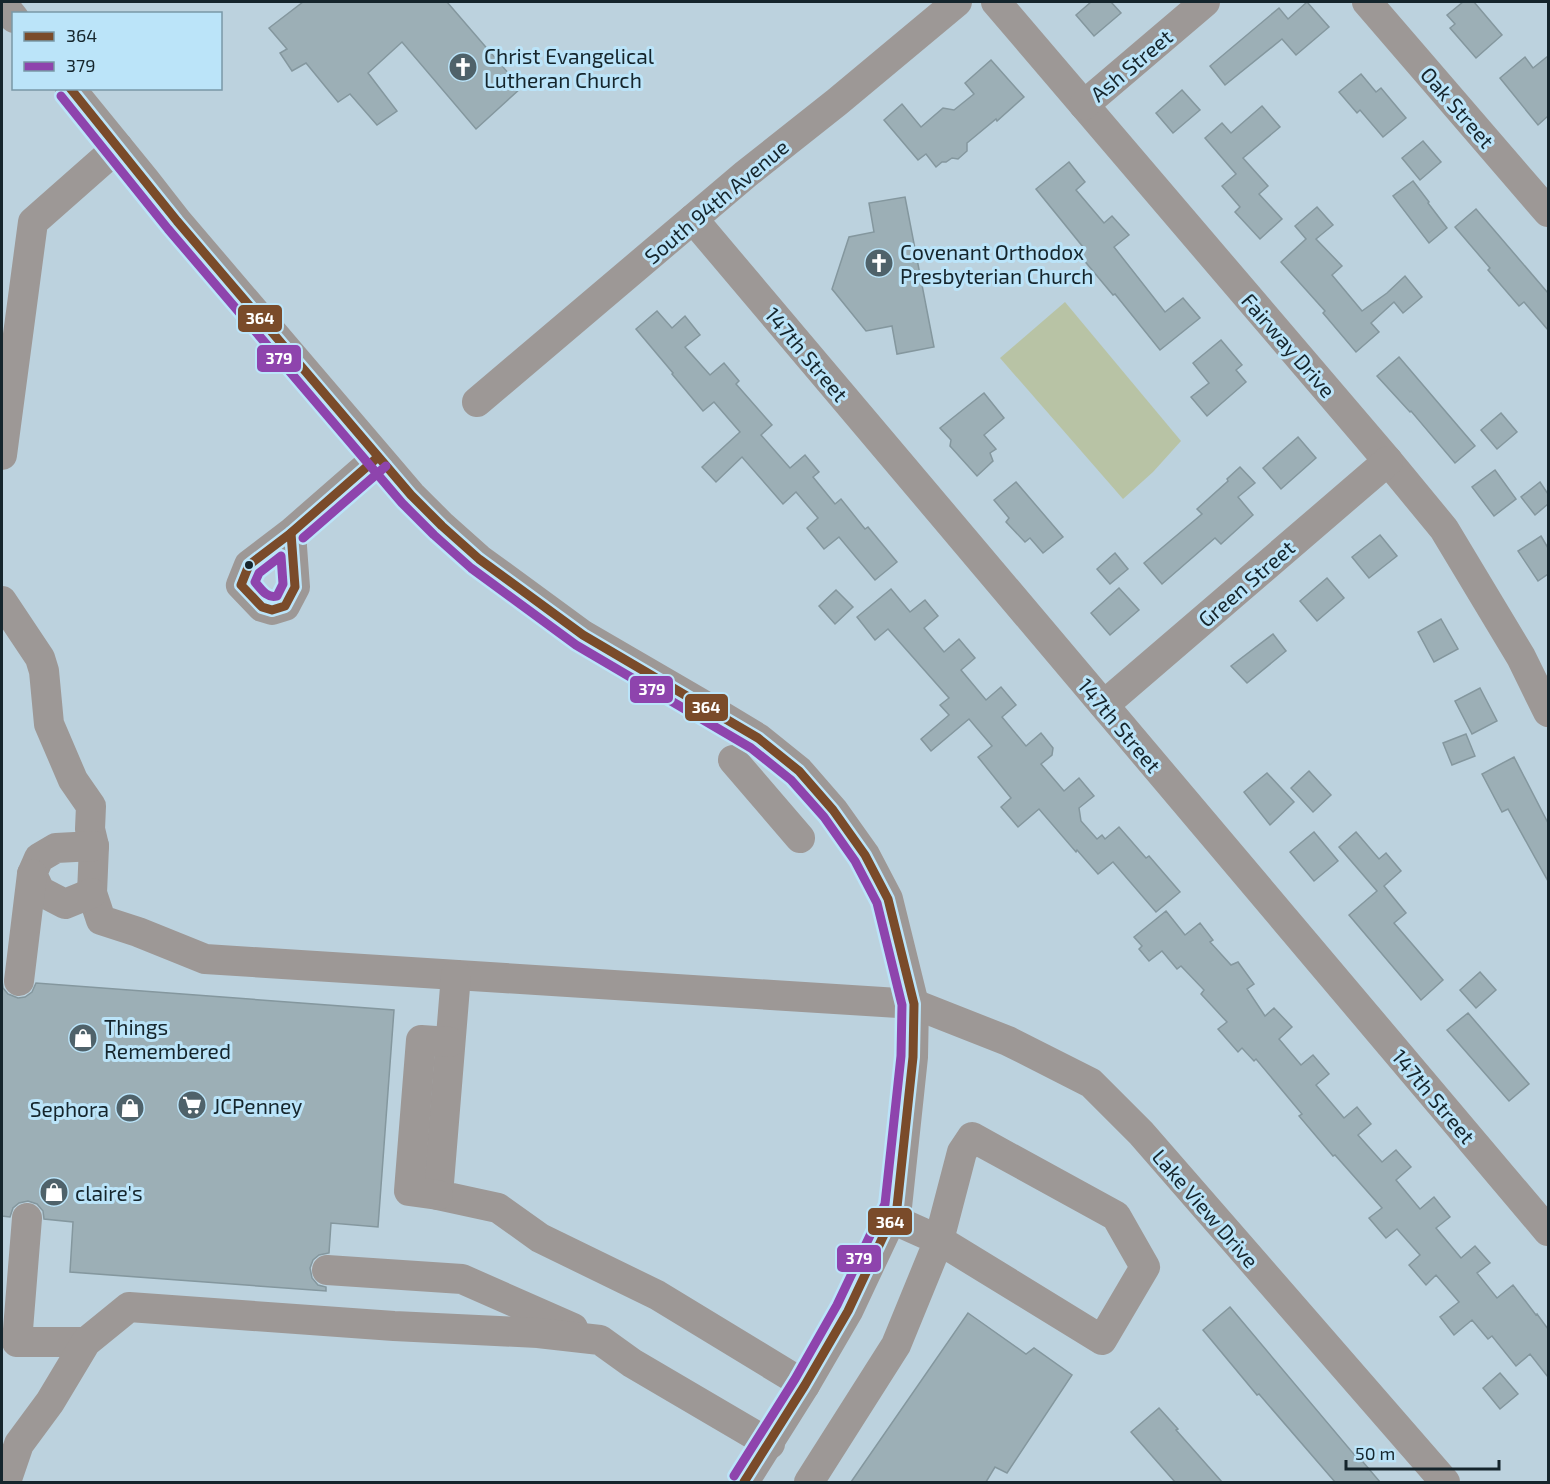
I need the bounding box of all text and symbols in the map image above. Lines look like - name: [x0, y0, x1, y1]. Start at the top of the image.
- legend: [12, 12, 222, 90]
- text: 364: [66, 24, 97, 46]
- street label: Ash Street: [1085, 24, 1177, 106]
- place label: Christ Evangelical Lutheran Church: [484, 43, 655, 92]
- church icon: Christ Evangelical Lutheran Church: [447, 51, 479, 83]
- text: 379: [66, 54, 96, 76]
- street label: Oak Street: [1416, 61, 1500, 153]
- street label: South 94th Avenue: [639, 133, 793, 269]
- place label: Covenant Orthodox Presbyterian Church: [900, 239, 1094, 288]
- church icon: Covenant Orthodox Presbyterian Church: [863, 247, 895, 279]
- street label: Fairway Drive: [1237, 288, 1341, 402]
- street label: 147th Street: [760, 302, 854, 406]
- line badge: 364: [237, 304, 283, 333]
- text: 364: [246, 308, 274, 327]
- line badge: 379: [256, 344, 302, 373]
- text: 379: [266, 348, 292, 367]
- street label: Green Street: [1193, 534, 1299, 632]
- unlabelled marker: [243, 559, 255, 571]
- street label: 147th Street: [1073, 673, 1167, 777]
- line badge: 379: [629, 675, 674, 704]
- text: 379: [639, 679, 665, 698]
- line badge: 364: [684, 693, 729, 722]
- text: 364: [692, 697, 720, 716]
- place label: Things Remembered: [104, 1014, 231, 1063]
- shop icon: Things Remembered: [67, 1022, 99, 1054]
- street label: 147th Street: [1387, 1044, 1481, 1148]
- supermarket icon: JCPenney: [176, 1089, 208, 1121]
- shop icon: Sephora: [114, 1092, 146, 1124]
- place label: JCPenney: [213, 1093, 302, 1118]
- place label: Sephora: [30, 1096, 109, 1121]
- street label: Lake View Drive: [1148, 1144, 1264, 1272]
- shop icon: claire's: [38, 1176, 70, 1208]
- place label: claire's: [75, 1180, 143, 1205]
- line badge: 364: [867, 1207, 913, 1236]
- text: 364: [876, 1212, 904, 1231]
- line badge: 379: [836, 1244, 882, 1273]
- text: 379: [846, 1248, 872, 1267]
- scale bar: [1346, 1433, 1499, 1471]
- text: 50 m: [1355, 1442, 1395, 1464]

